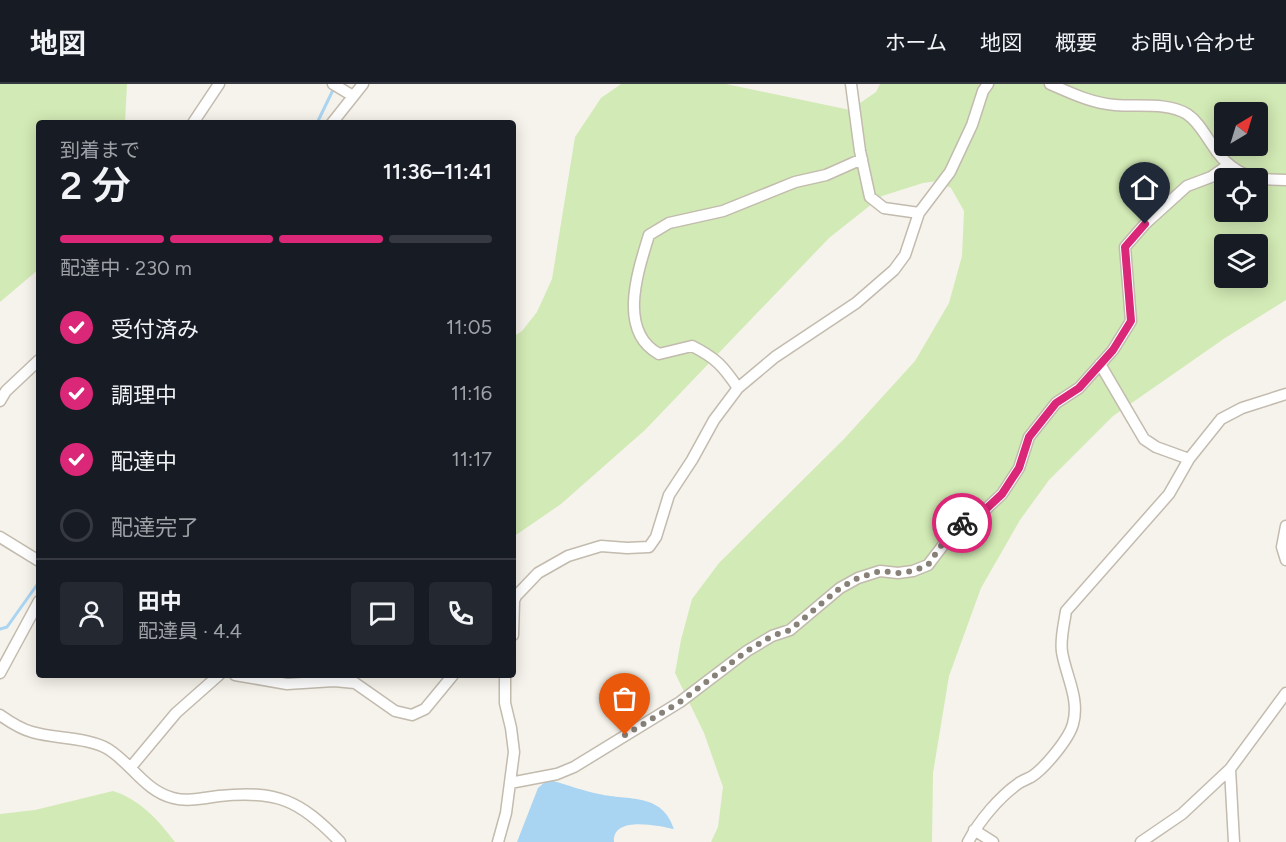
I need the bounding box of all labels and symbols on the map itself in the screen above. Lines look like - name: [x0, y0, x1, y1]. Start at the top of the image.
- north arrow: [1214, 102, 1268, 156]
- pin: [1119, 162, 1170, 224]
- courier: [932, 493, 992, 553]
- pin: [599, 673, 650, 735]

